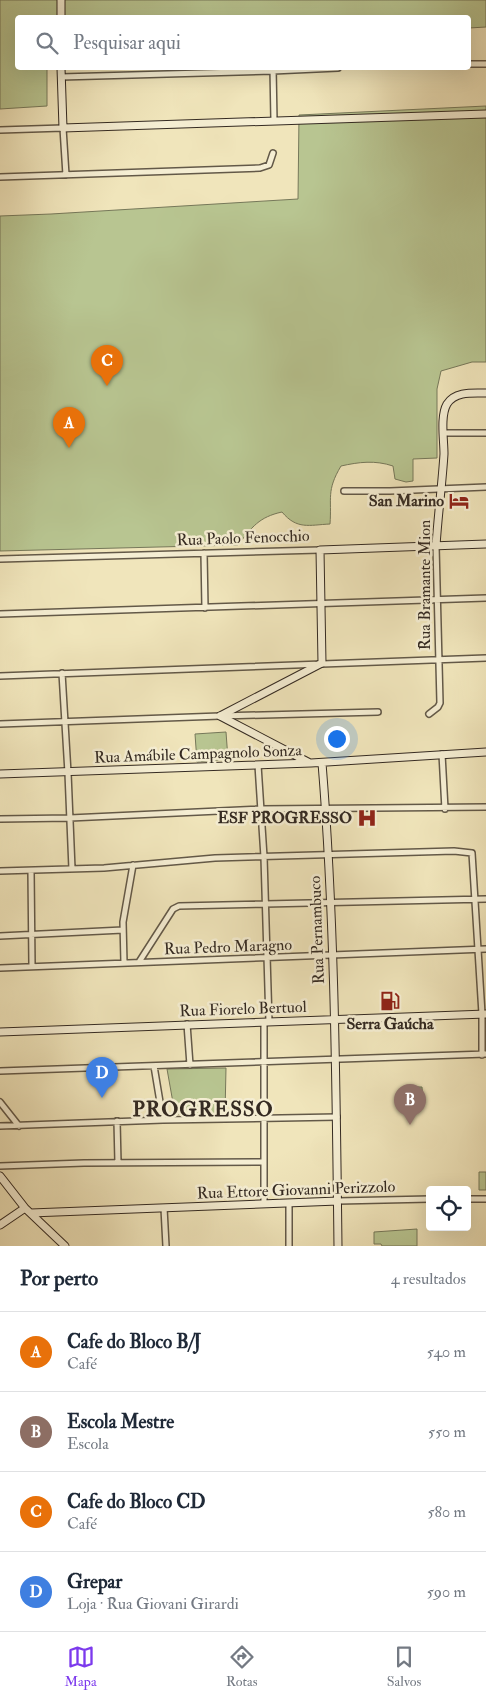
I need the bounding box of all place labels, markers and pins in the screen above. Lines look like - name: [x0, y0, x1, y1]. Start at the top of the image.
- pin: C: [91, 345, 123, 386]
- pin: A: [53, 407, 85, 448]
- hotel icon: San Marino: [448, 490, 470, 512]
- place label: San Marino: [369, 491, 444, 511]
- hospital icon: ESF PROGRESSO: [356, 807, 378, 829]
- place label: ESF PROGRESSO: [217, 808, 352, 828]
- fuel station icon: Serra Gaúcha: [379, 990, 401, 1012]
- place label: Serra Gaúcha: [346, 1014, 434, 1034]
- pin: D: [86, 1057, 118, 1098]
- pin: B: [394, 1084, 426, 1125]

